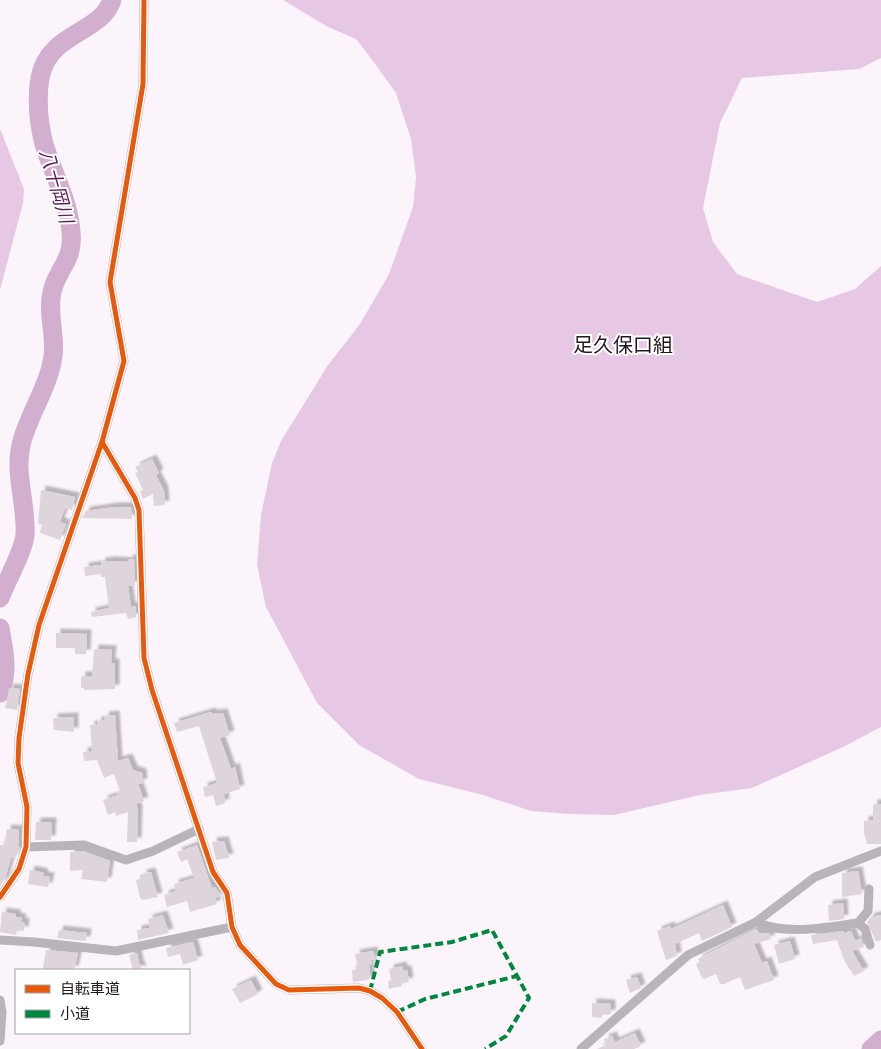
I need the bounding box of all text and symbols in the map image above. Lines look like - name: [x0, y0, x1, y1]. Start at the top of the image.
- water label: 八十岡川: [36, 146, 80, 227]
- district label: 足久保口組: [573, 332, 673, 356]
- legend: [15, 969, 190, 1034]
- text: 自転車道: [60, 979, 120, 997]
- text: 小道: [60, 1004, 90, 1022]

